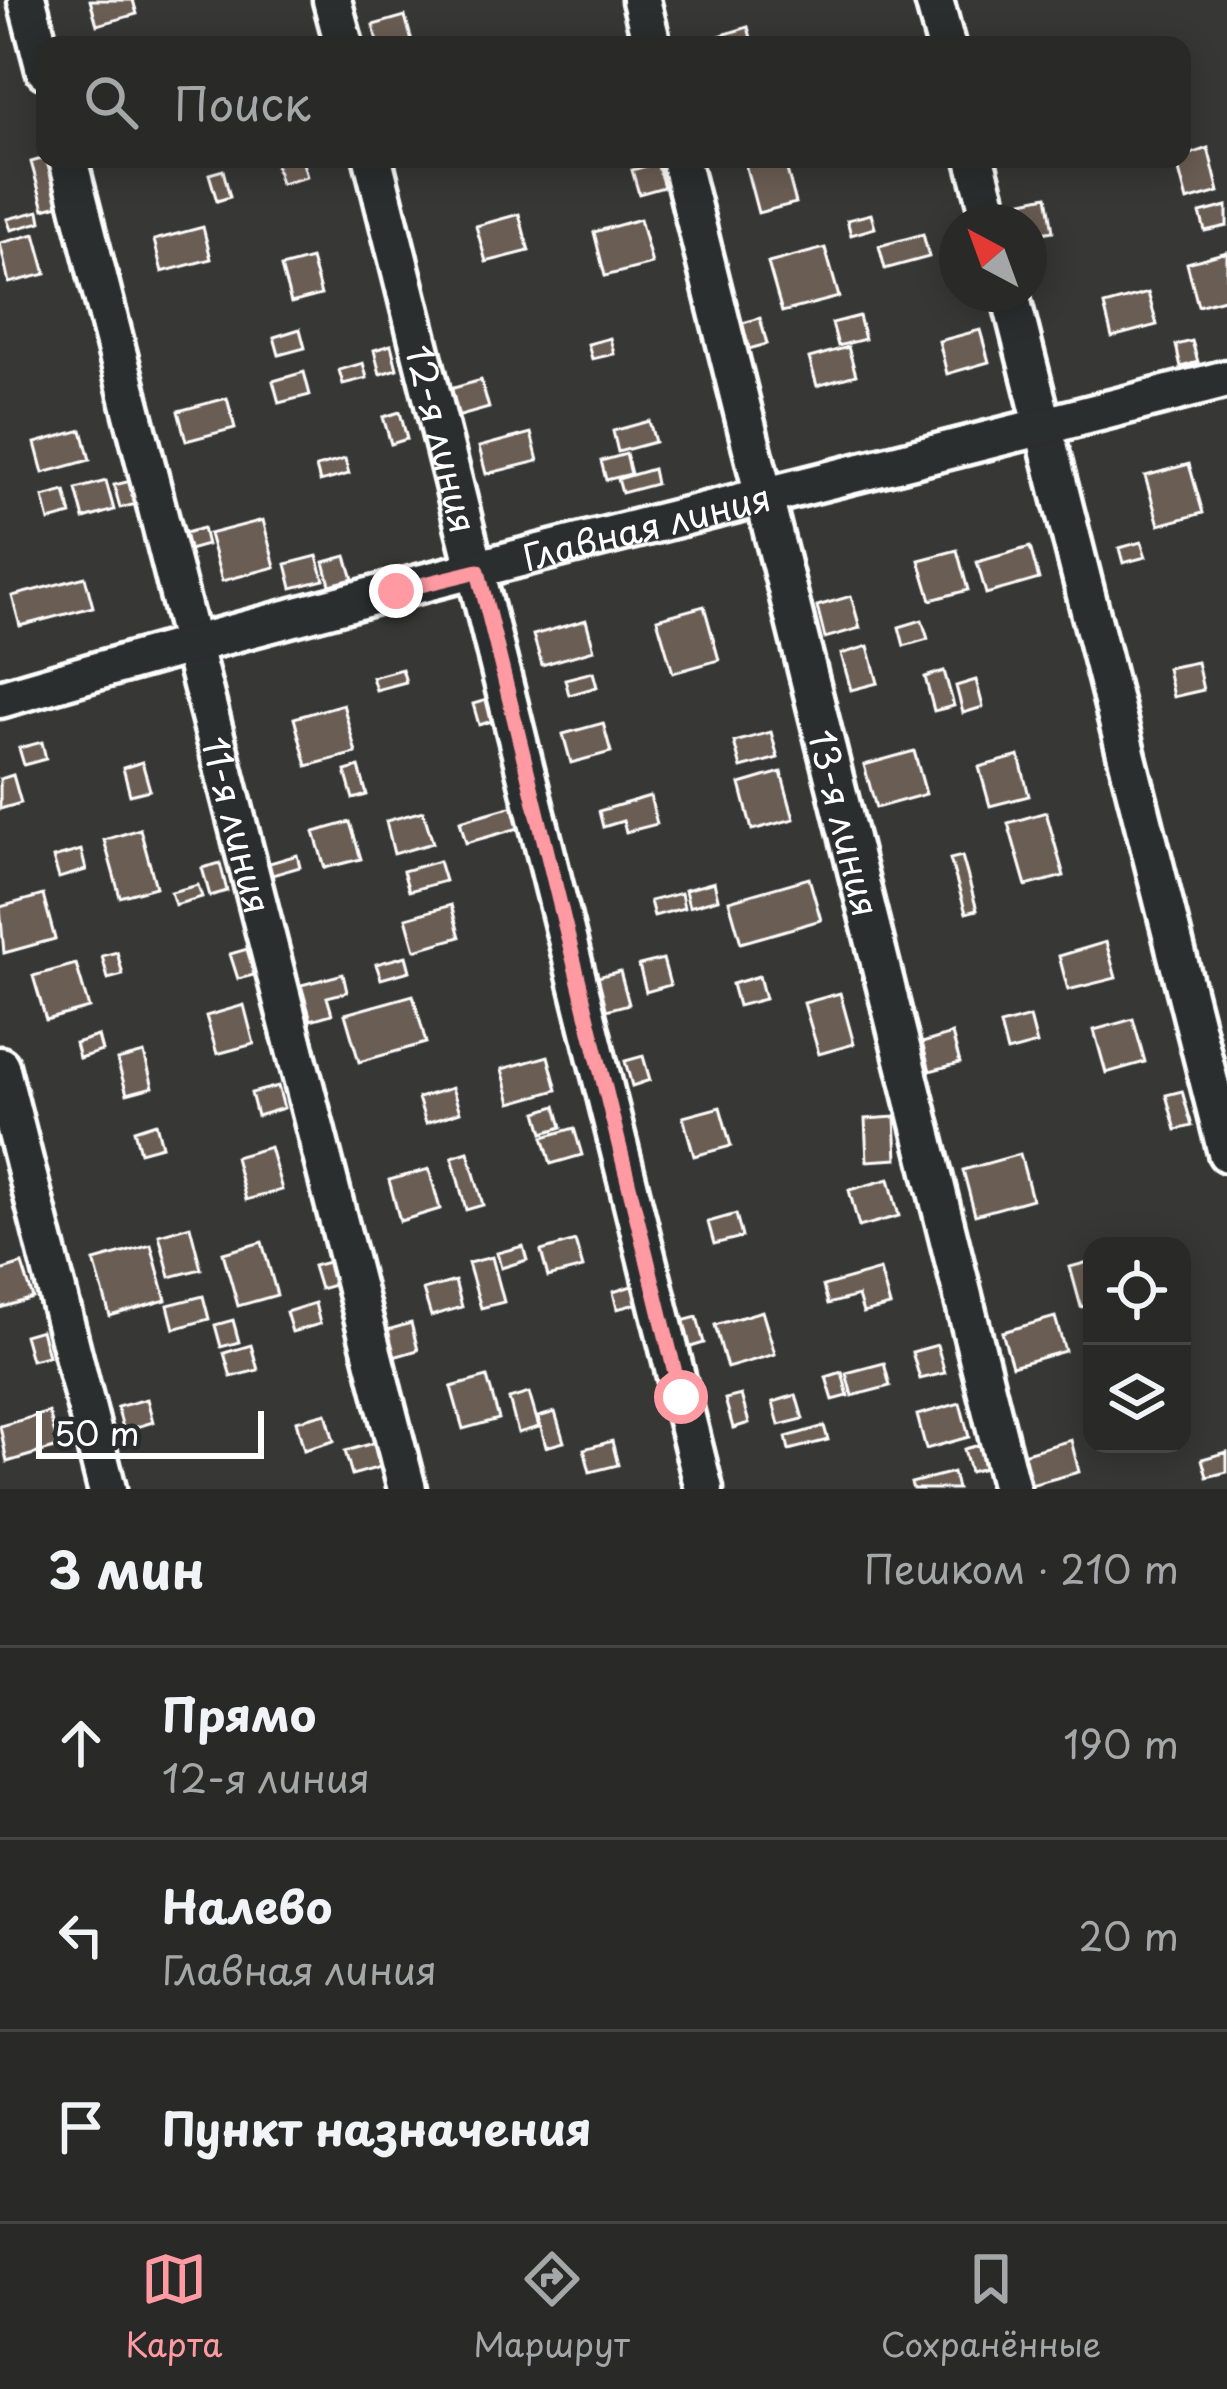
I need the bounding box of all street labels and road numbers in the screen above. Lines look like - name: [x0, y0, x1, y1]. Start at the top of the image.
- street label: 12-я линия: [393, 339, 492, 538]
- street label: Главная линия: [516, 469, 776, 583]
- street label: 13-я линия: [796, 724, 894, 922]
- street label: 11-я линия: [189, 730, 286, 919]

